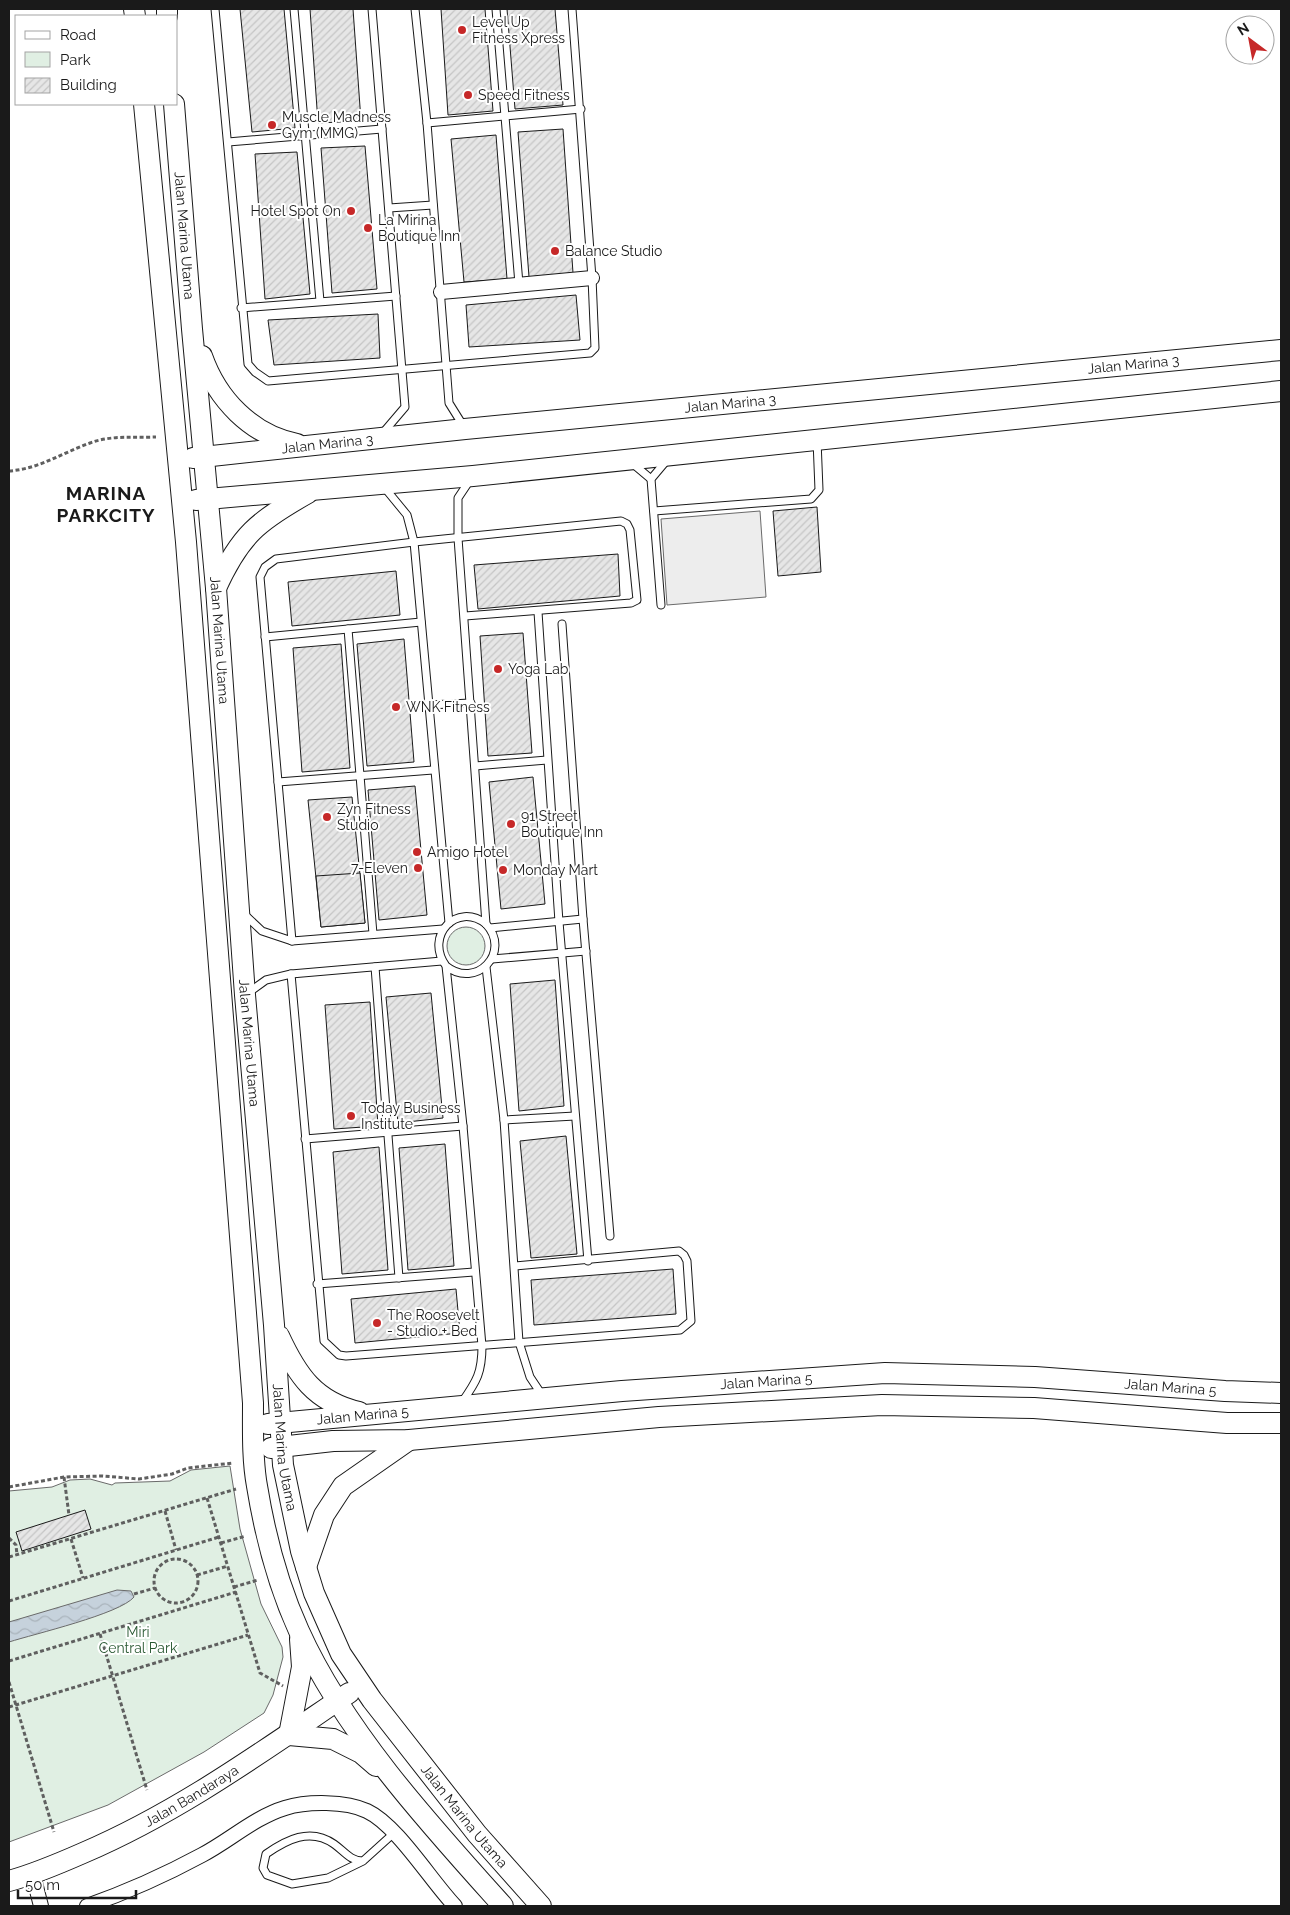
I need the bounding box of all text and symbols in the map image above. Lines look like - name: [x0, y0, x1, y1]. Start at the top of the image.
- place label: Level Up Fitness Xpress: [472, 14, 565, 46]
- legend: [15, 15, 178, 105]
- north arrow: [1225, 15, 1275, 65]
- text: N: [1234, 19, 1252, 39]
- marker: Level Up Fitness Xpress: [456, 24, 468, 36]
- text: Road: [60, 26, 96, 44]
- text: Park: [60, 51, 91, 69]
- text: Building: [60, 76, 117, 94]
- place label: Speed Fitness: [478, 87, 570, 103]
- marker: Speed Fitness: [462, 89, 474, 101]
- place label: Muscle Madness Gym (MMG): [282, 109, 391, 141]
- marker: Muscle Madness Gym (MMG): [266, 119, 278, 131]
- street label: Jalan Marina Utama: [171, 171, 198, 300]
- place label: Hotel Spot On: [251, 203, 341, 219]
- marker: Hotel Spot On: [345, 205, 357, 217]
- place label: La Mirina Boutique Inn: [378, 212, 460, 244]
- marker: La Mirina Boutique Inn: [362, 222, 374, 234]
- place label: Balance Studio: [565, 243, 662, 259]
- marker: Balance Studio: [549, 245, 561, 257]
- street label: Jalan Marina 3: [1087, 352, 1180, 377]
- street label: Jalan Marina 3: [684, 391, 777, 416]
- street label: Jalan Marina 3: [281, 431, 374, 457]
- district label: MARINA PARKCITY: [57, 482, 155, 526]
- street label: Jalan Marina Utama: [207, 575, 232, 704]
- place label: Yoga Lab: [508, 661, 569, 677]
- marker: Yoga Lab: [492, 663, 504, 675]
- place label: WNK Fitness: [406, 699, 490, 715]
- marker: WNK Fitness: [390, 701, 402, 713]
- place label: Zyn Fitness Studio: [337, 801, 411, 833]
- place label: 91 Street Boutique Inn: [521, 808, 603, 840]
- marker: Zyn Fitness Studio: [321, 811, 333, 823]
- marker: 91 Street Boutique Inn: [505, 818, 517, 830]
- place label: Amigo Hotel: [427, 844, 508, 860]
- marker: Amigo Hotel: [411, 846, 423, 858]
- place label: 7-Eleven: [351, 860, 408, 876]
- marker: 7-Eleven: [412, 862, 424, 874]
- place label: Monday Mart: [513, 862, 598, 878]
- marker: Monday Mart: [497, 864, 509, 876]
- street label: Jalan Marina Utama: [236, 979, 263, 1107]
- place label: Today Business Institute: [361, 1100, 461, 1132]
- marker: Today Business Institute: [345, 1110, 357, 1122]
- place label: The Roosevelt - Studio + Bed: [387, 1307, 480, 1339]
- marker: The Roosevelt - Studio + Bed: [371, 1317, 383, 1329]
- street label: Jalan Marina 5: [720, 1370, 813, 1392]
- street label: Jalan Marina 5: [1124, 1376, 1217, 1398]
- street label: Jalan Marina Utama: [270, 1383, 300, 1512]
- street label: Jalan Marina 5: [316, 1403, 410, 1427]
- park label: Miri Central Park: [99, 1624, 178, 1656]
- street label: Jalan Bandaraya: [142, 1762, 241, 1830]
- street label: Jalan Marina Utama: [418, 1762, 511, 1871]
- scale bar: [18, 1868, 135, 1900]
- text: 50 m: [25, 1876, 60, 1894]

